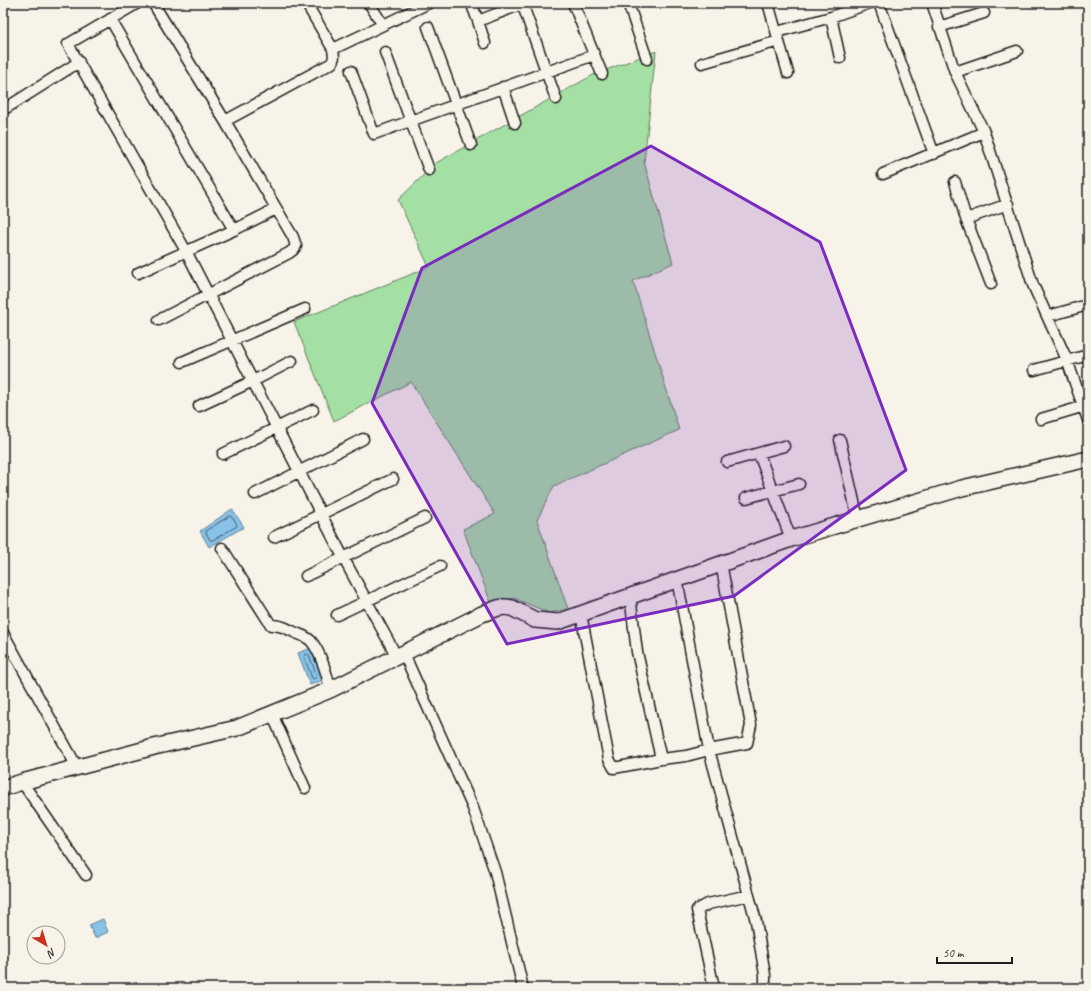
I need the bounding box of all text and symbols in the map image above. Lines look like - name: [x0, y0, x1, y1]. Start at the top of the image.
- north arrow: [26, 925, 66, 965]
- scale bar: [937, 939, 1012, 965]
- text: N: [43, 945, 59, 962]
- text: 50 m: [943, 945, 965, 961]

